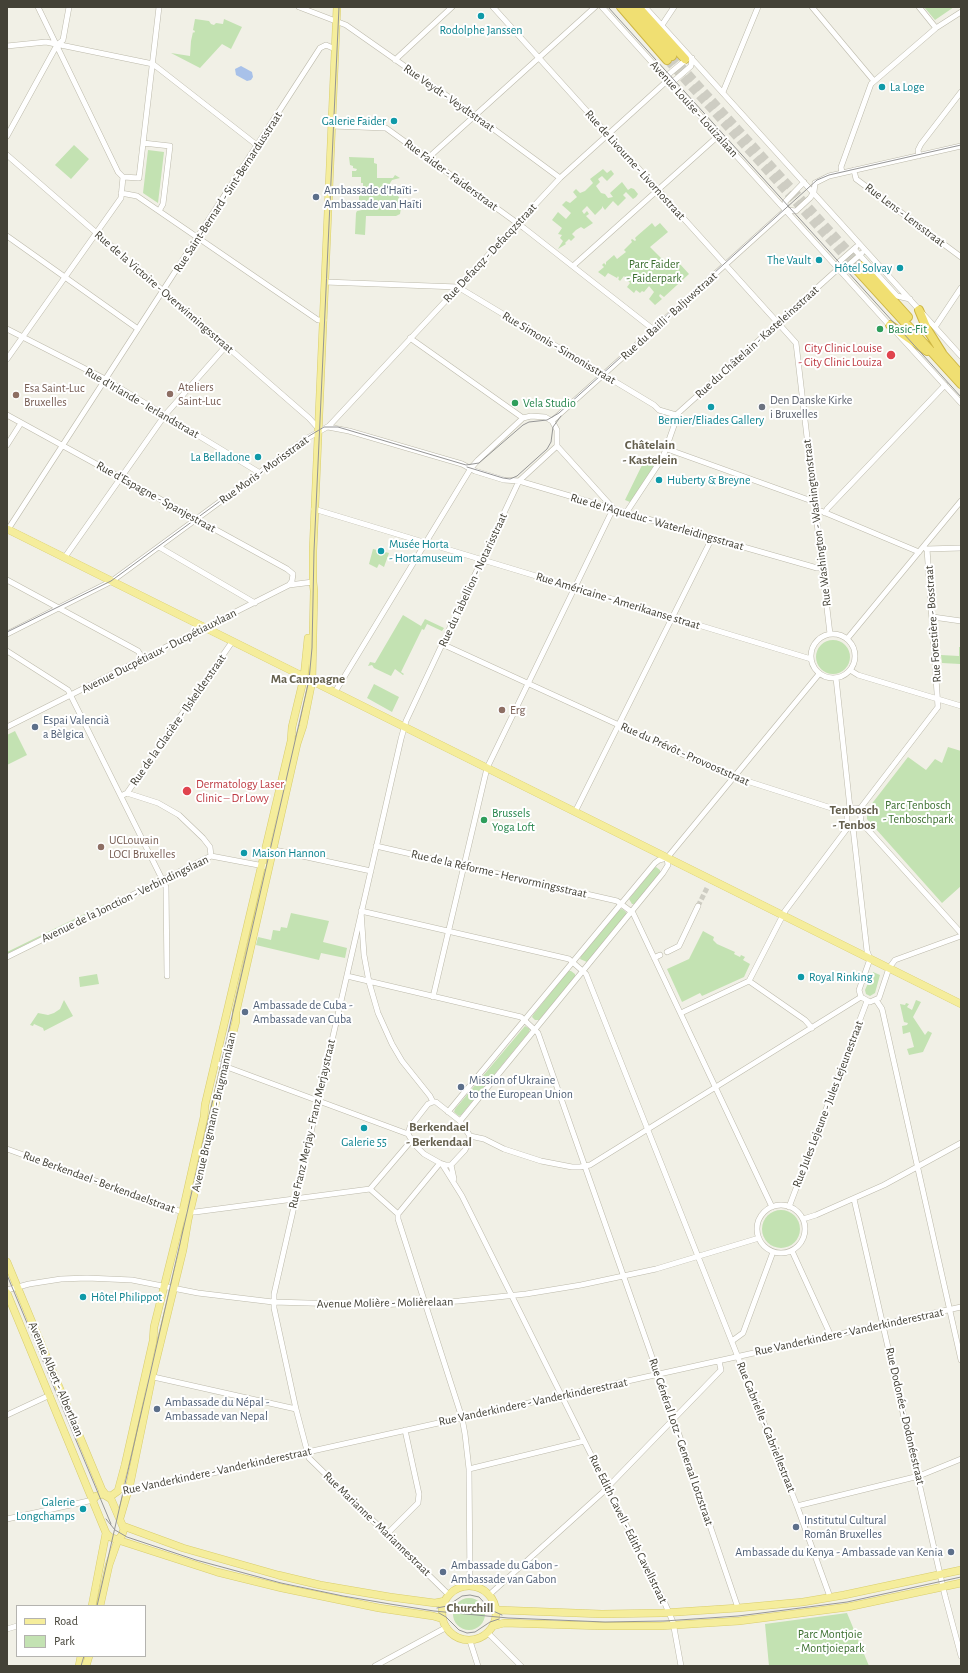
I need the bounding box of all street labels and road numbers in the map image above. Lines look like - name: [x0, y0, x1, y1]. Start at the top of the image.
- street label: Avenue Louise - Louizalaan: [647, 58, 741, 160]
- street label: Rue Veydt - Veydtstraat: [401, 61, 497, 135]
- street label: Rue de Livourne - Livornostraat: [582, 107, 688, 223]
- street label: Rue Saint-Bernard - Sint-Bernardusstraat: [171, 109, 285, 275]
- street label: Rue Faider - Faiderstraat: [401, 136, 501, 214]
- street label: Rue Lens - Lensstraat: [862, 180, 948, 250]
- street label: Rue Defacqz - Defacqzstraat: [440, 200, 540, 306]
- street label: Rue de la Victoire - Overwinningsstraat: [91, 228, 237, 356]
- street label: Rue du Bailli - Baljuwstraat: [618, 269, 720, 363]
- street label: Rue du Châtelain - Kasteleinsstraat: [692, 283, 822, 401]
- street label: Rue Simonis - Simonisstraat: [500, 308, 618, 388]
- street label: Rue d'Irlande - Ierlandstraat: [82, 364, 202, 442]
- street label: Rue Moris - Morisstraat: [216, 433, 312, 507]
- street label: Rue Washington - Washingtonstraat: [800, 439, 834, 607]
- street label: Rue d'Espagne - Spanjestraat: [94, 458, 218, 536]
- street label: Rue de l'Aqueduc - Waterleidingsstraat: [569, 490, 745, 554]
- street label: Rue du Tabellion - Notarisstraat: [436, 511, 510, 649]
- street label: Rue Forestière - Bosstraat: [922, 565, 944, 683]
- street label: Rue Américaine - Amerikaanse straat: [534, 569, 702, 633]
- street label: Avenue Ducpétiaux - Ducpétiauxlaan: [79, 605, 239, 697]
- street label: Rue de la Glacière - IJskelderstraat: [127, 651, 229, 789]
- street label: Rue du Prévôt - Provooststraat: [618, 719, 752, 789]
- street label: Rue de la Réforme - Hervormingsstraat: [410, 847, 588, 901]
- street label: Avenue de la Jonction - Verbindingslaan: [39, 852, 211, 946]
- street label: Rue Jules Lejeune - Jules Lejeunestraat: [789, 1019, 867, 1189]
- street label: Avenue Brugmann - Brugmannlaan: [189, 1031, 239, 1193]
- street label: Rue Franz Merjay - Franz Merjaystraat: [285, 1038, 339, 1210]
- street label: Rue Berkendael - Berkendaelstraat: [21, 1148, 177, 1216]
- street label: Avenue Molière - Molièrelaan: [317, 1295, 453, 1311]
- street label: Rue Vanderkindere - Vanderkinderestraat: [753, 1305, 945, 1359]
- street label: Avenue Albert - Albertlaan: [25, 1319, 87, 1439]
- street label: Rue Dodonée - Dodonéestraat: [882, 1346, 928, 1486]
- street label: Rue Général Lotz - Generaal Lotzstraat: [646, 1356, 716, 1528]
- street label: Rue Gabrielle - Gabriellestraat: [733, 1360, 799, 1494]
- street label: Rue Vanderkindere - Vanderkinderestraat: [437, 1375, 629, 1429]
- street label: Rue Vanderkindere - Vanderkinderestraat: [121, 1444, 313, 1498]
- street label: Rue Edith Cavell - Edith Cavellstraat: [586, 1452, 670, 1606]
- street label: Rue Marianne - Mariannestraat: [320, 1469, 434, 1579]

